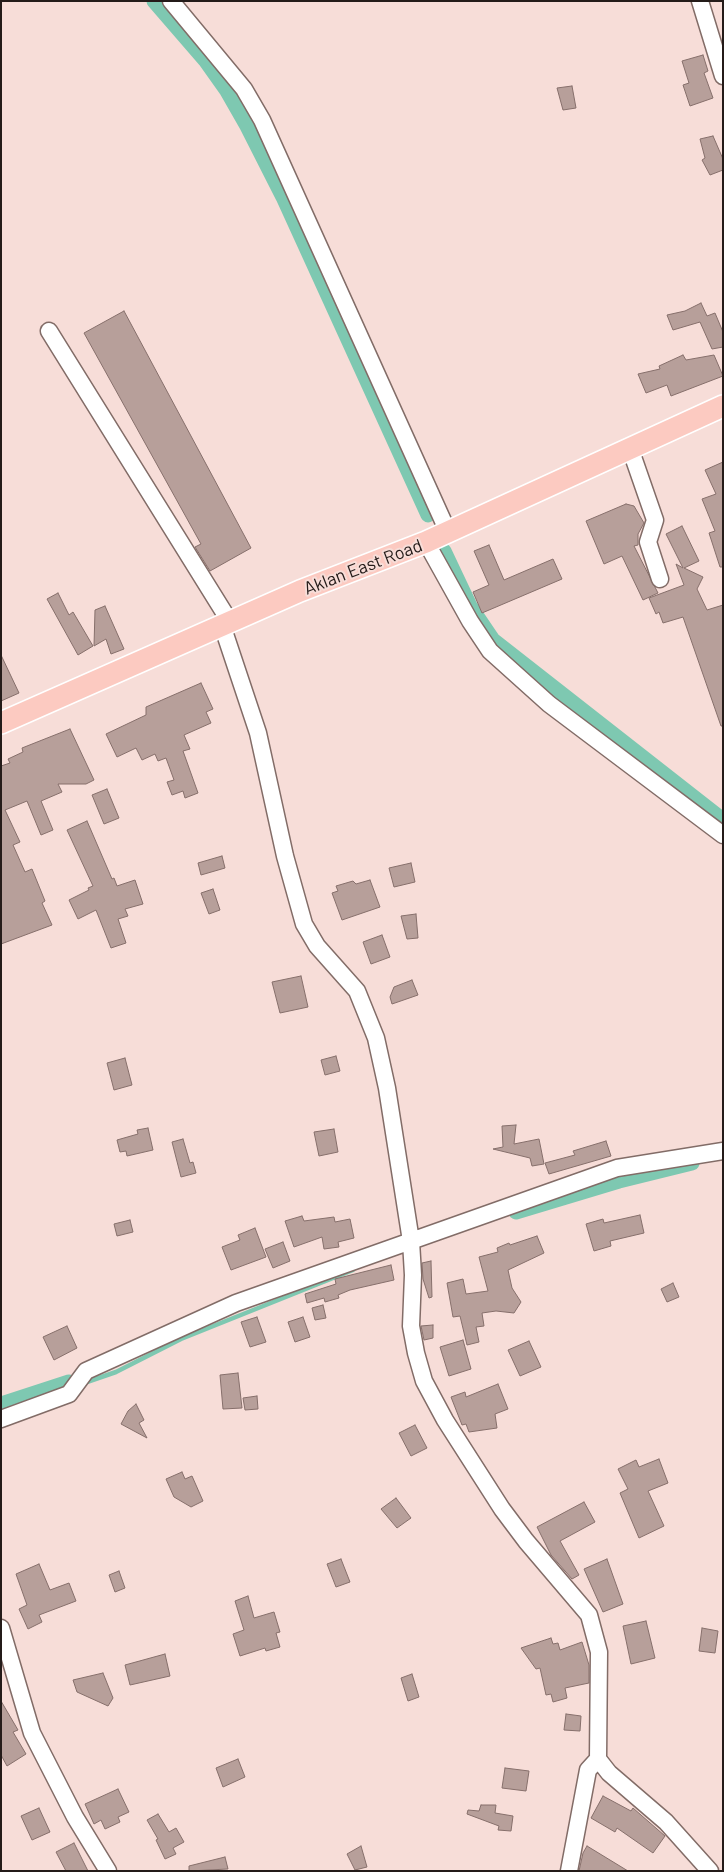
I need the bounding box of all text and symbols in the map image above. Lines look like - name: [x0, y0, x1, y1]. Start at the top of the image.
- street label: Aklan East Road: [301, 534, 425, 600]

